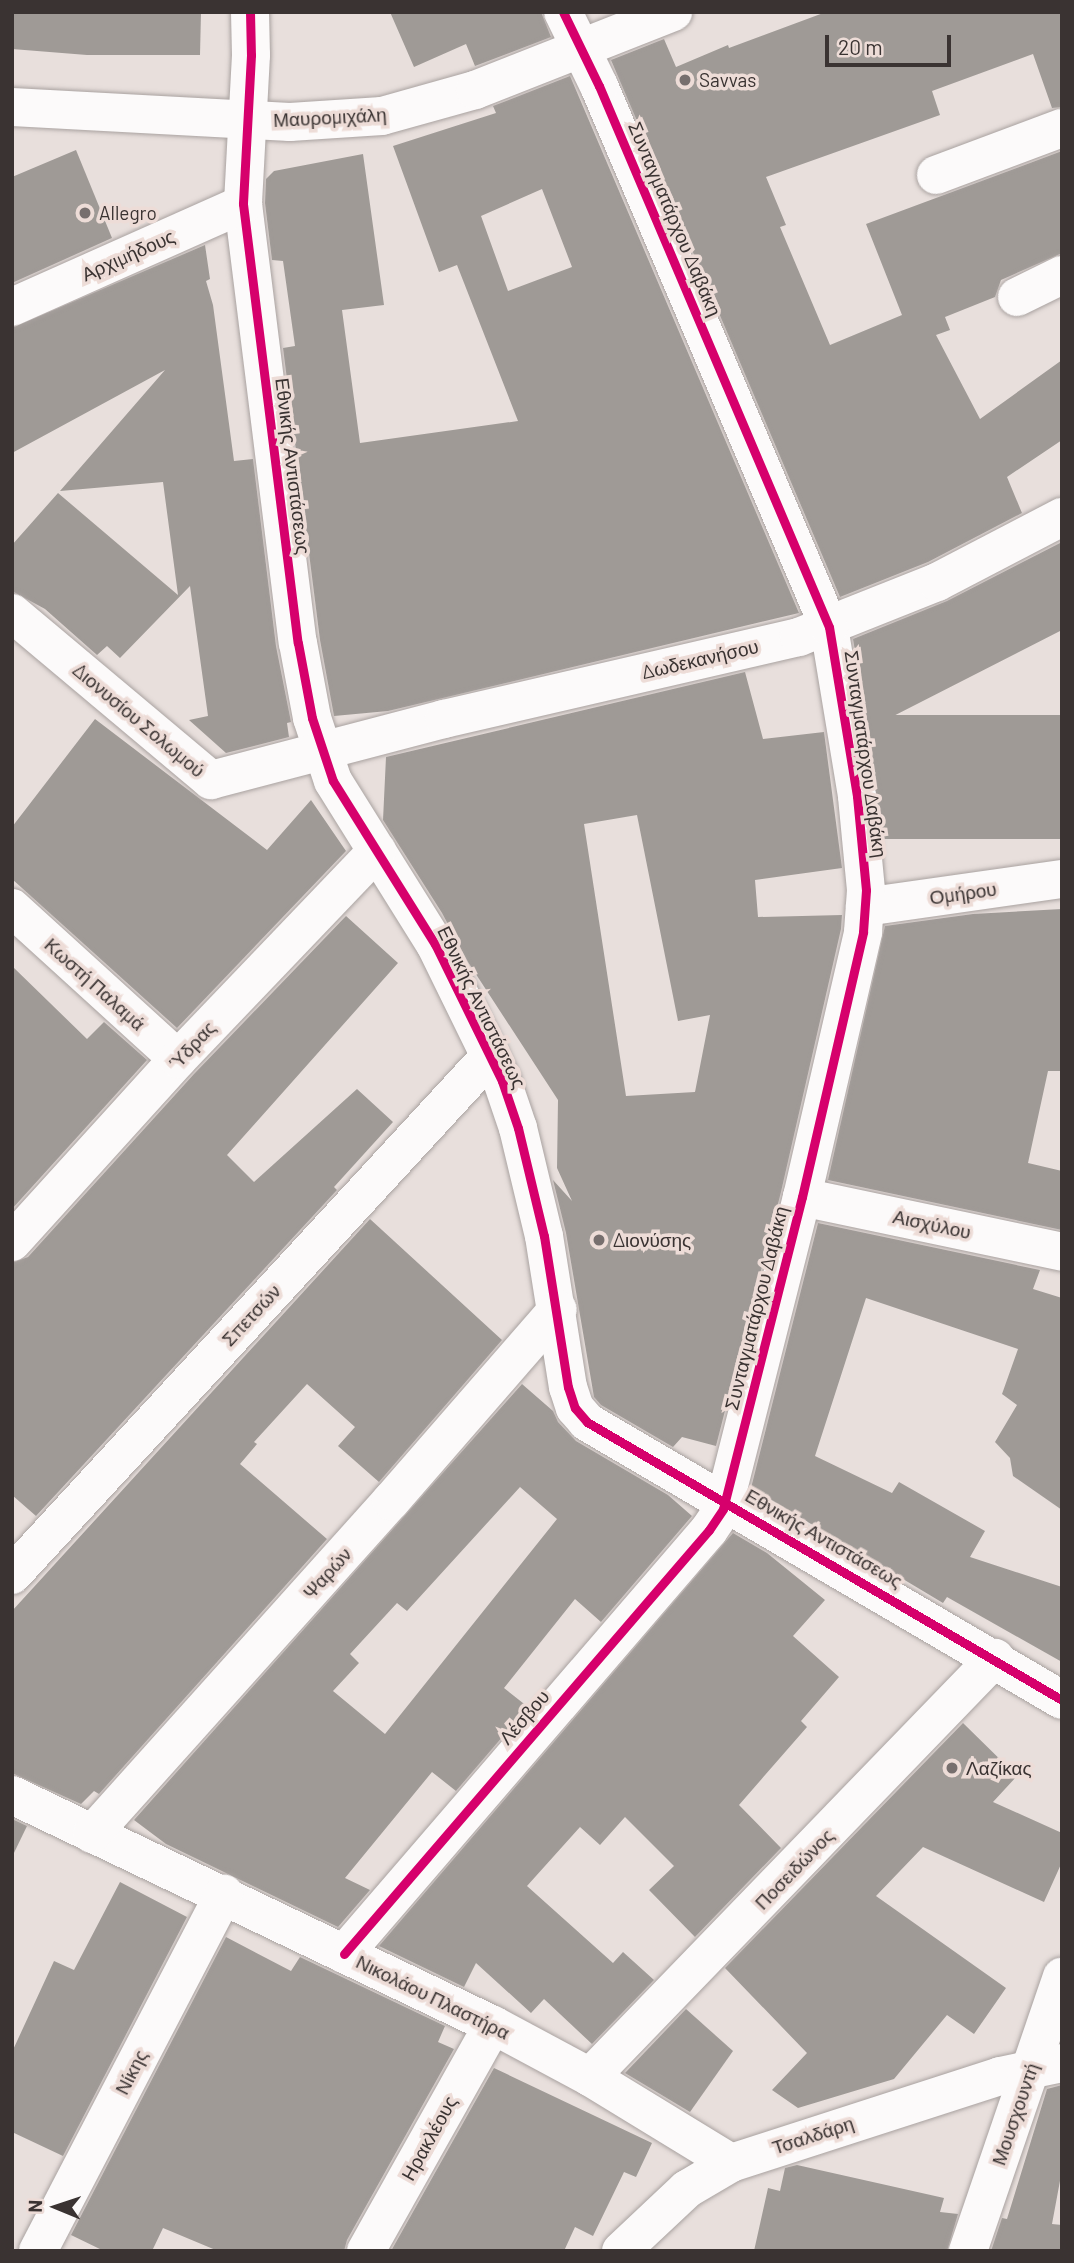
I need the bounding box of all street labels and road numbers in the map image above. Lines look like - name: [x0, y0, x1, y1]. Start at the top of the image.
- street label: Μαυρομιχάλη: [273, 103, 387, 131]
- street label: Συνταγματάρχου Δαβάκη: [624, 118, 726, 320]
- street label: Αρχιμήδους: [78, 224, 178, 286]
- street label: Εθνικής Αντιστάσεως: [271, 376, 315, 556]
- street label: Δωδεκανήσου: [639, 635, 761, 683]
- street label: Συνταγματάρχου Δαβάκη: [840, 649, 892, 859]
- street label: Διονυσίου Σολωμού: [69, 658, 209, 782]
- street label: Ομήρου: [928, 877, 998, 909]
- street label: Εθνικής Αντιστάσεως: [433, 922, 531, 1092]
- street label: Κωστή Παλαμά: [40, 933, 150, 1035]
- street label: Ύδρας: [164, 1016, 220, 1074]
- street label: Συνταγματάρχου Δαβάκη: [720, 1204, 792, 1412]
- street label: Αισχύλου: [891, 1205, 973, 1243]
- street label: Σπετσών: [217, 1280, 285, 1350]
- street label: Εθνικής Αντιστάσεως: [741, 1484, 907, 1592]
- street label: Ψαρών: [298, 1543, 356, 1603]
- street label: Λέσβου: [494, 1685, 554, 1749]
- street label: Ποσειδώνος: [750, 1824, 838, 1914]
- street label: Νικολάου Πλαστήρα: [353, 1950, 513, 2044]
- street label: Νίκης: [110, 2046, 152, 2098]
- street label: Μουσχουντή: [987, 2060, 1043, 2168]
- street label: Ηρακλέους: [396, 2092, 462, 2184]
- street label: Τσαλδάρη: [769, 2111, 857, 2159]

